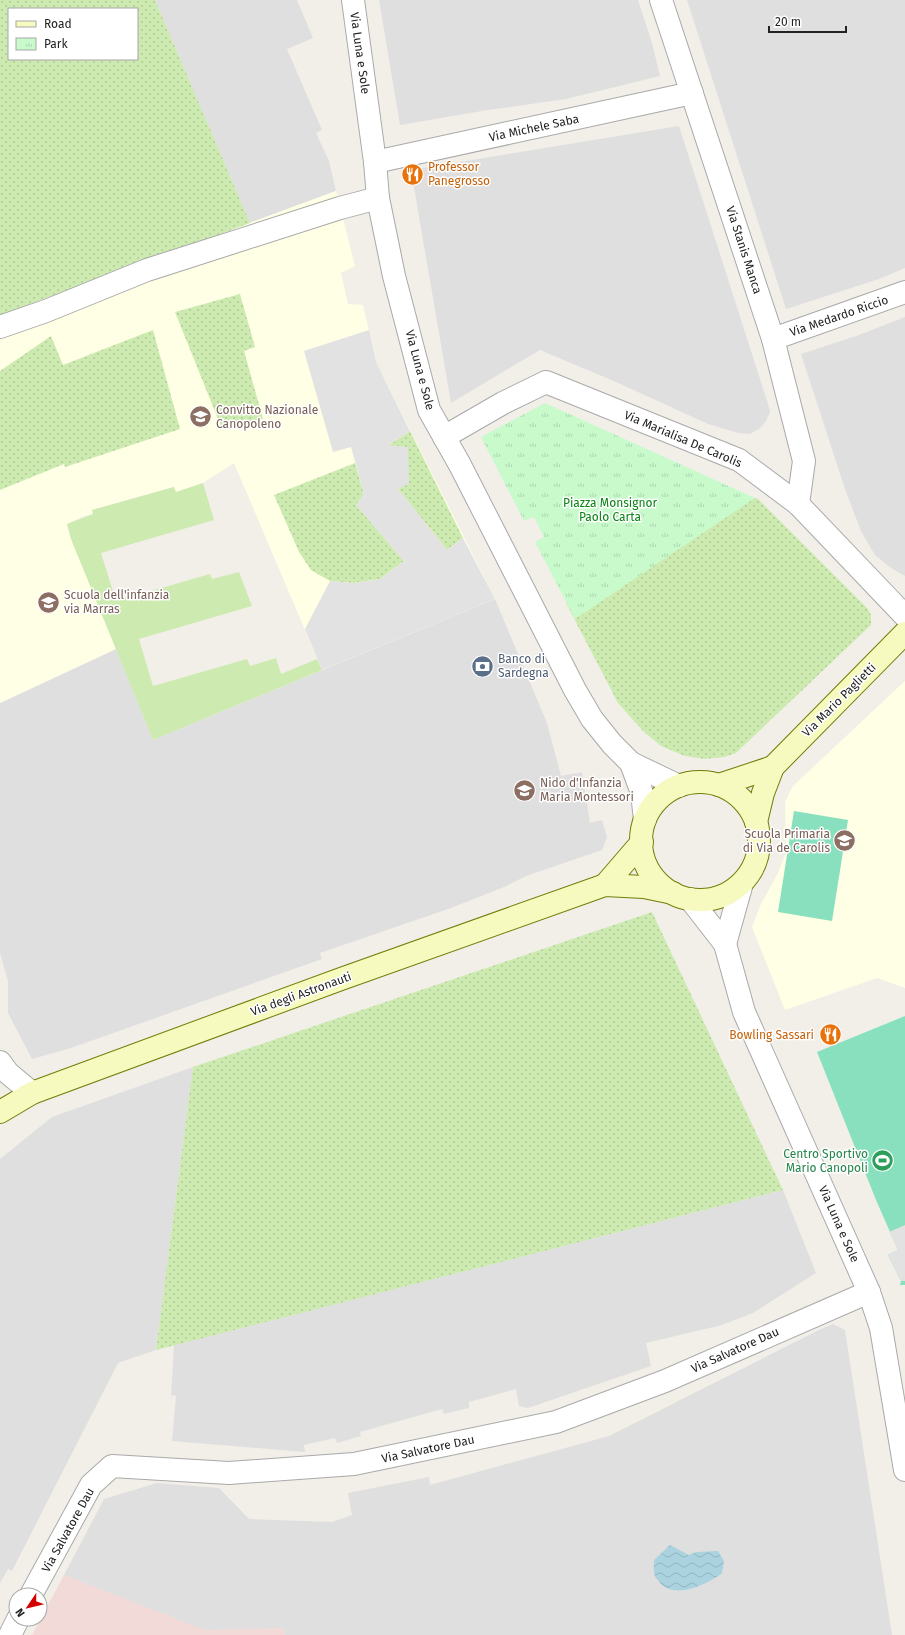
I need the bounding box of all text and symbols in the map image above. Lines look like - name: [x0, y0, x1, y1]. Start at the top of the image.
- legend: [8, 8, 138, 60]
- scale bar: [769, 8, 846, 34]
- street label: Via Luna e Sole: [347, 11, 373, 95]
- text: 20 m: [775, 15, 801, 29]
- text: Road: [44, 17, 72, 31]
- text: Park: [44, 37, 68, 51]
- street label: Via Michele Saba: [488, 112, 580, 144]
- place label: Professor Panegrosso: [428, 160, 490, 188]
- restaurant icon: Professor Panegrosso: [400, 161, 426, 187]
- street label: Via Stanis Manca: [723, 204, 765, 296]
- street label: Via Medardo Riccio: [788, 293, 890, 339]
- street label: Via Luna e Sole: [403, 328, 437, 412]
- place label: Convitto Nazionale Canopoleno: [216, 403, 318, 431]
- school or university icon: Convitto Nazionale Canopoleno: [188, 404, 214, 430]
- street label: Via Marialisa De Carolis: [622, 408, 744, 470]
- park label: Piazza Monsignor Paolo Carta: [563, 496, 657, 524]
- place label: Scuola dell'infanzia via Marras: [64, 588, 169, 616]
- school or university icon: Scuola dell'infanzia via Marras: [35, 589, 61, 615]
- place label: Banco di Sardegna: [498, 652, 549, 680]
- bank icon: Banco di Sardegna: [470, 653, 496, 679]
- street label: Via Mario Paglietti: [799, 660, 879, 740]
- place label: Nido d'Infanzia Maria Montessori: [540, 776, 634, 804]
- school or university icon: Nido d'Infanzia Maria Montessori: [512, 777, 538, 803]
- place label: Scuola Primaria di Via de Carolis: [743, 827, 830, 855]
- school or university icon: Scuola Primaria di Via de Carolis: [832, 828, 858, 854]
- street label: Via degli Astronauti: [249, 969, 353, 1019]
- restaurant icon: Bowling Sassari: [817, 1022, 843, 1048]
- place label: Bowling Sassari: [729, 1028, 814, 1042]
- place label: Centro Sportivo Mario Canopoli: [783, 1147, 868, 1175]
- sports icon: Centro Sportivo Mario Canopoli: [870, 1148, 896, 1174]
- street label: Via Luna e Sole: [816, 1183, 862, 1265]
- street label: Via Salvatore Dau: [689, 1324, 781, 1376]
- street label: Via Salvatore Dau: [380, 1432, 476, 1466]
- street label: Via Salvatore Dau: [39, 1485, 97, 1575]
- north arrow: [8, 1587, 48, 1627]
- text: N: [13, 1606, 28, 1619]

